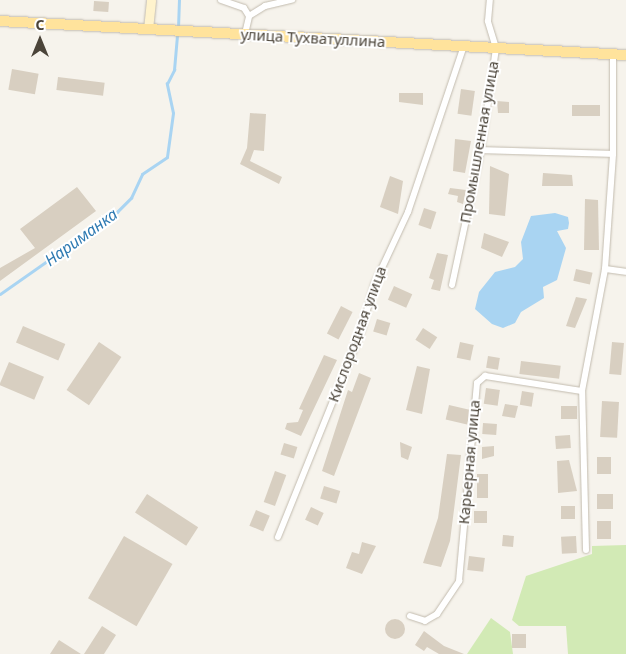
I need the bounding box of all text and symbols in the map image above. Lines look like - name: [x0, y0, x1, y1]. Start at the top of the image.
- north arrow: [15, 15, 65, 65]
- text: С: [35, 15, 45, 34]
- street label: улица Тухватуллина: [240, 25, 386, 51]
- street label: Промышленная улица: [456, 60, 502, 224]
- water label: Нариманка: [41, 204, 121, 270]
- street label: Кислородная улица: [324, 264, 390, 404]
- street label: Карьерная улица: [455, 399, 483, 525]

